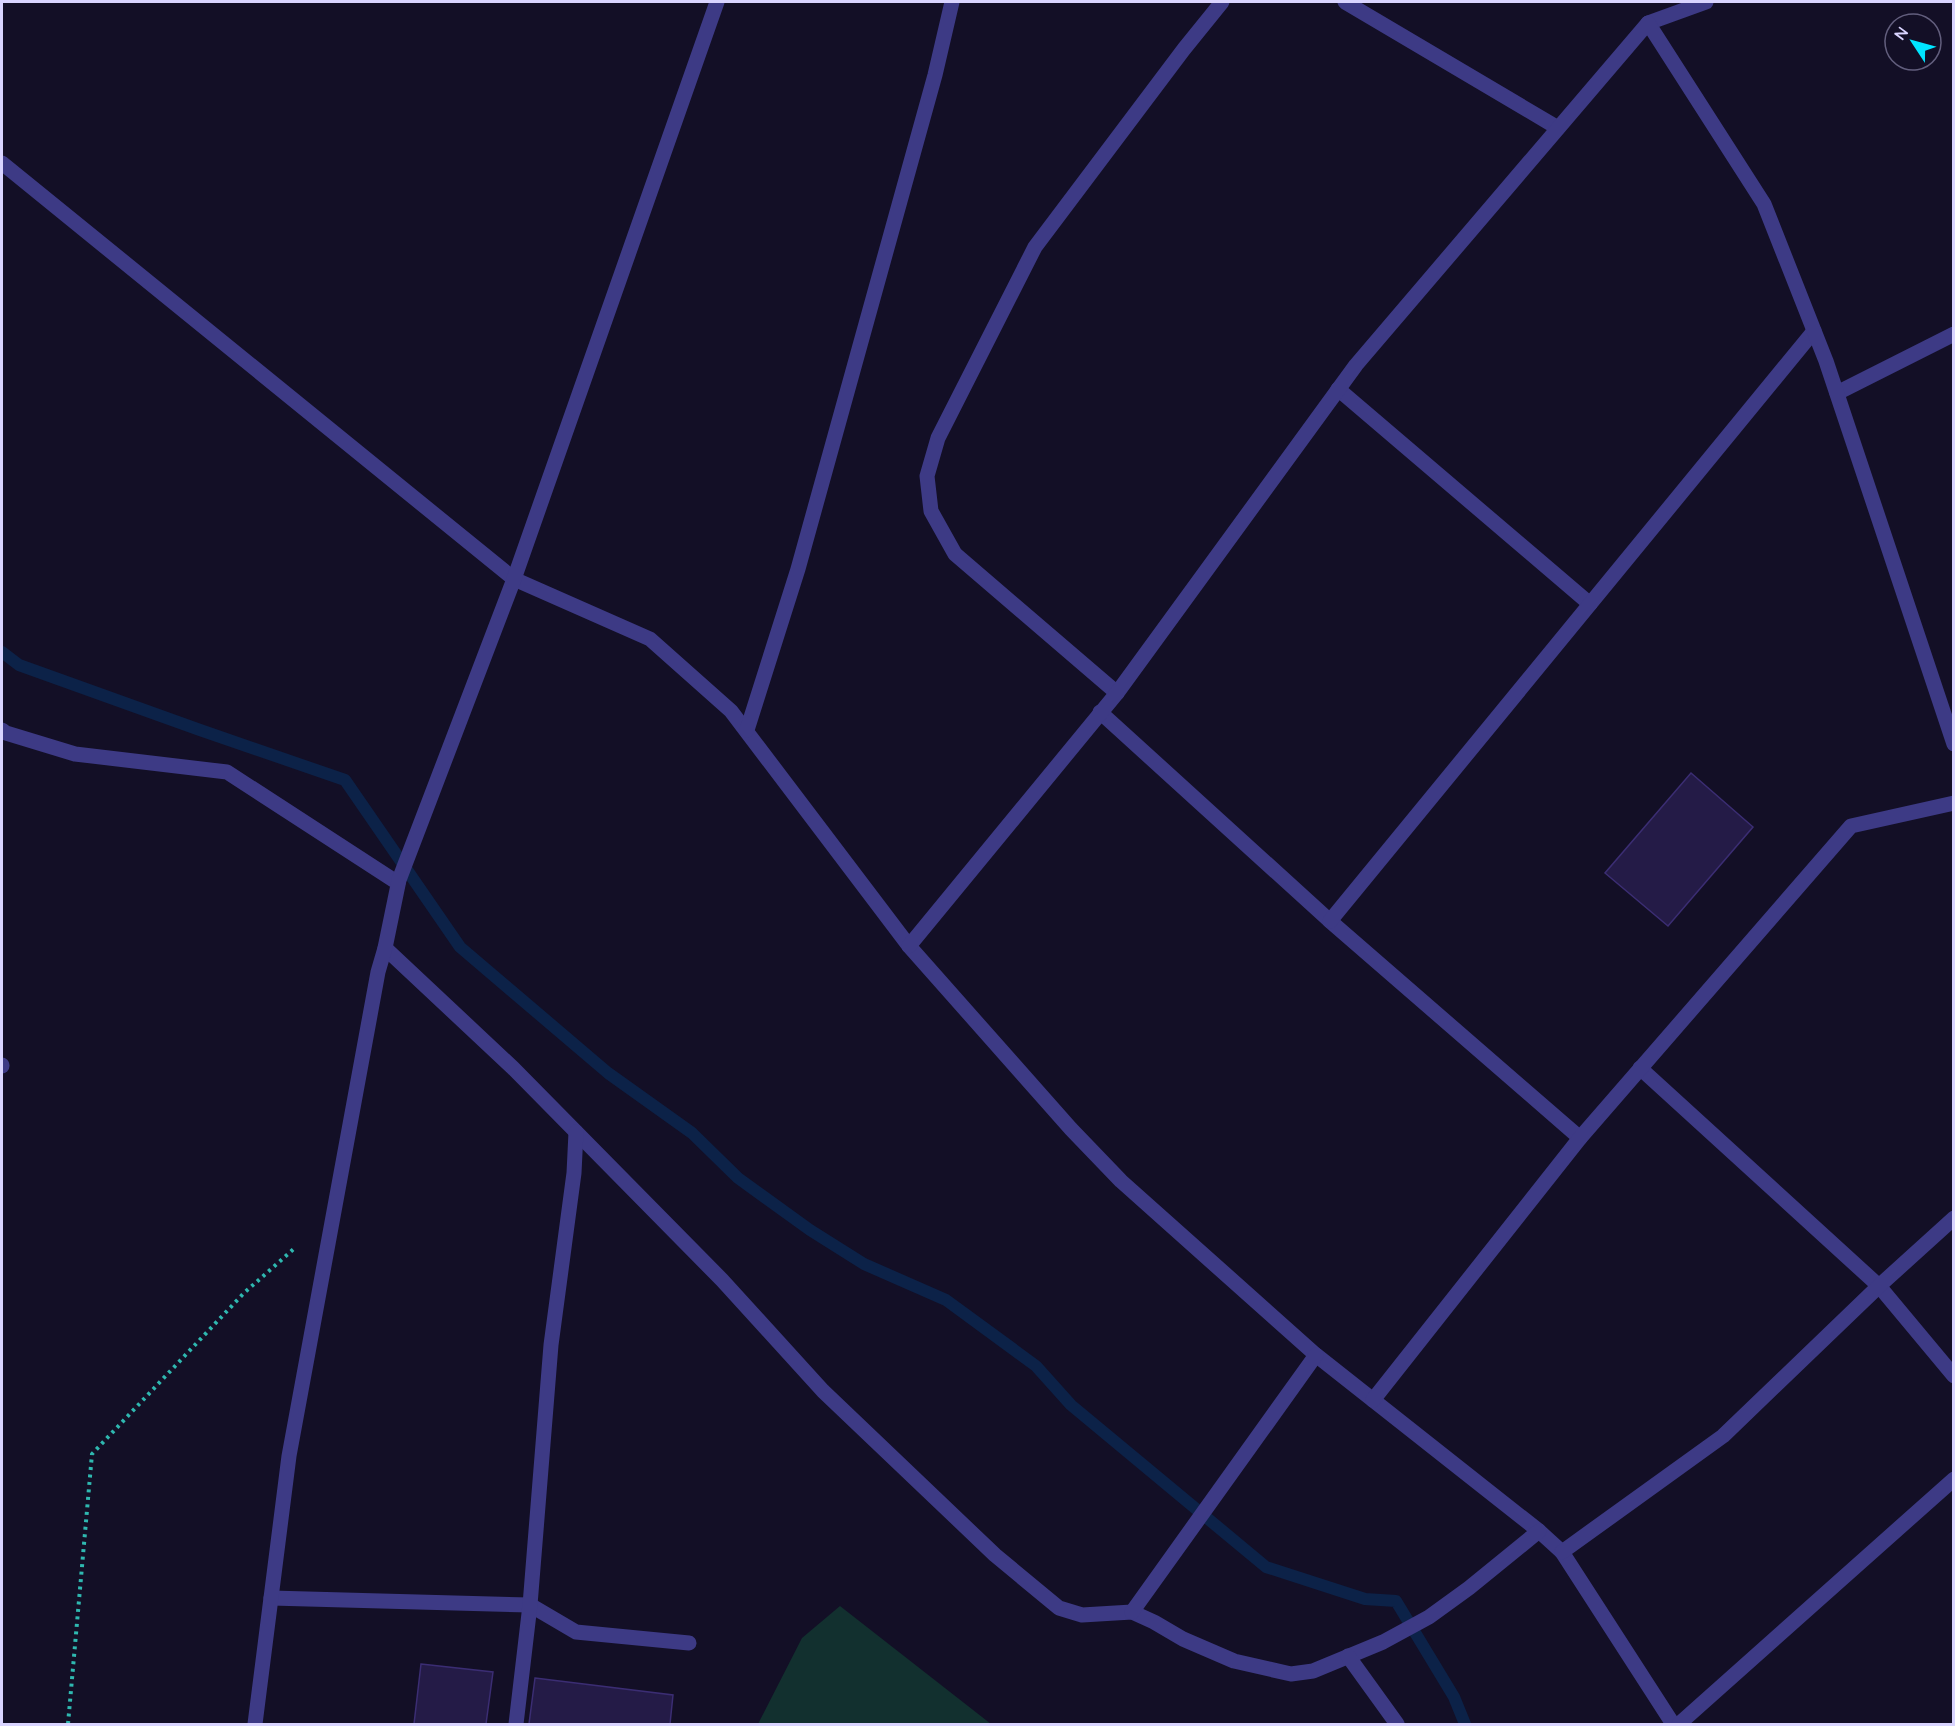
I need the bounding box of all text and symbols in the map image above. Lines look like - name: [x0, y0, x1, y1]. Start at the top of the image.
- north arrow: [1883, 12, 1943, 72]
- text: N: [1889, 23, 1912, 44]

